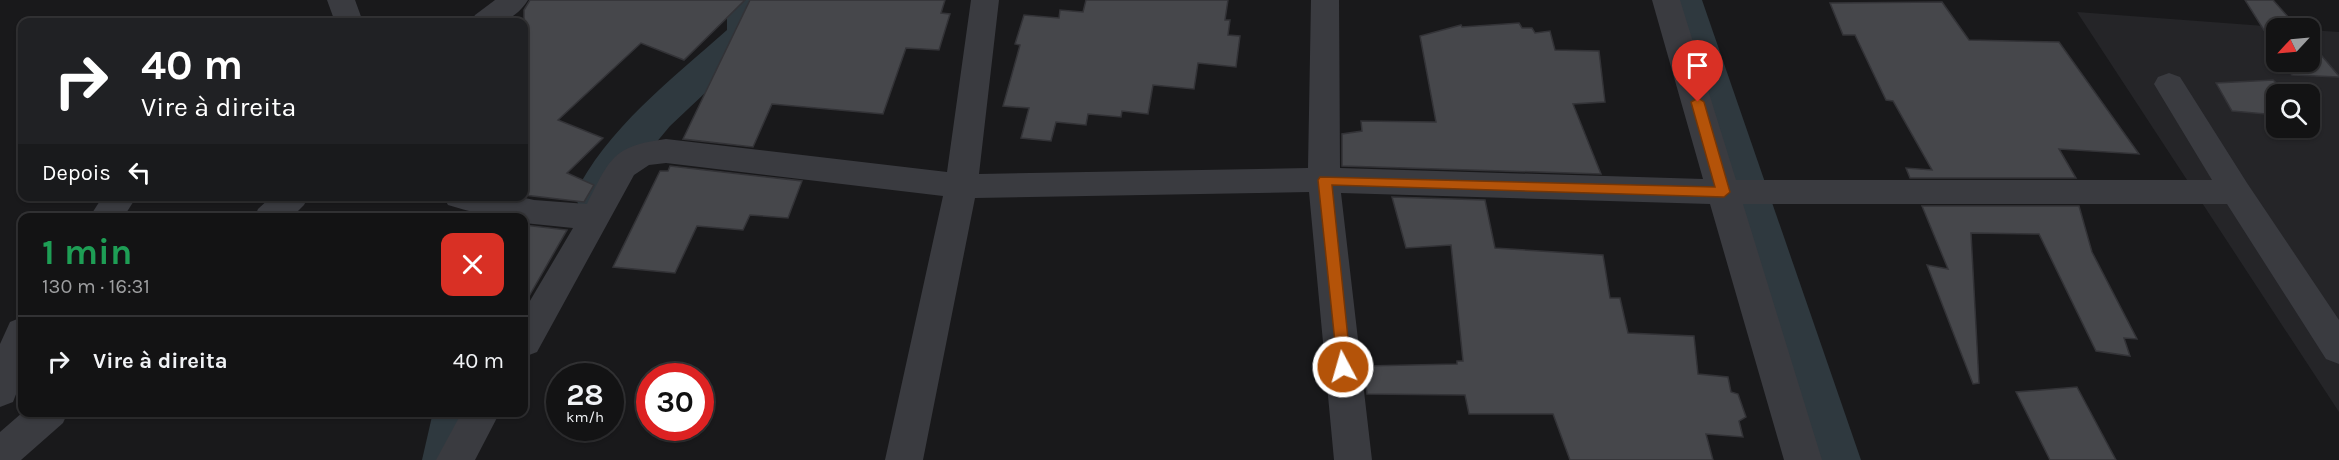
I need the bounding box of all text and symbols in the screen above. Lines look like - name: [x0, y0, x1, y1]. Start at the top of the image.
- north arrow: [2266, 18, 2320, 72]
- map controls: [2266, 18, 2320, 138]
- text: 40 m: [141, 40, 243, 90]
- pin: [1672, 40, 1723, 102]
- icon: right: [42, 42, 120, 120]
- icon: arrive: [1681, 49, 1714, 82]
- button: search: [2266, 84, 2320, 138]
- text: Vire à direita: [141, 91, 296, 123]
- icon: left: [123, 156, 156, 189]
- text: Depois: [42, 160, 111, 186]
- text: 1 min: [42, 231, 132, 273]
- button: close: [441, 233, 504, 296]
- text: 130 m · 16:31: [42, 275, 150, 298]
- position arrow: [1311, 335, 1375, 399]
- icon: right: [42, 345, 75, 378]
- text: Vire à direita: [93, 348, 228, 374]
- text: 40 m: [453, 348, 504, 374]
- speed limit sign: 30: [636, 363, 714, 441]
- text: 28: [566, 377, 604, 413]
- text: km/h: [566, 408, 604, 426]

